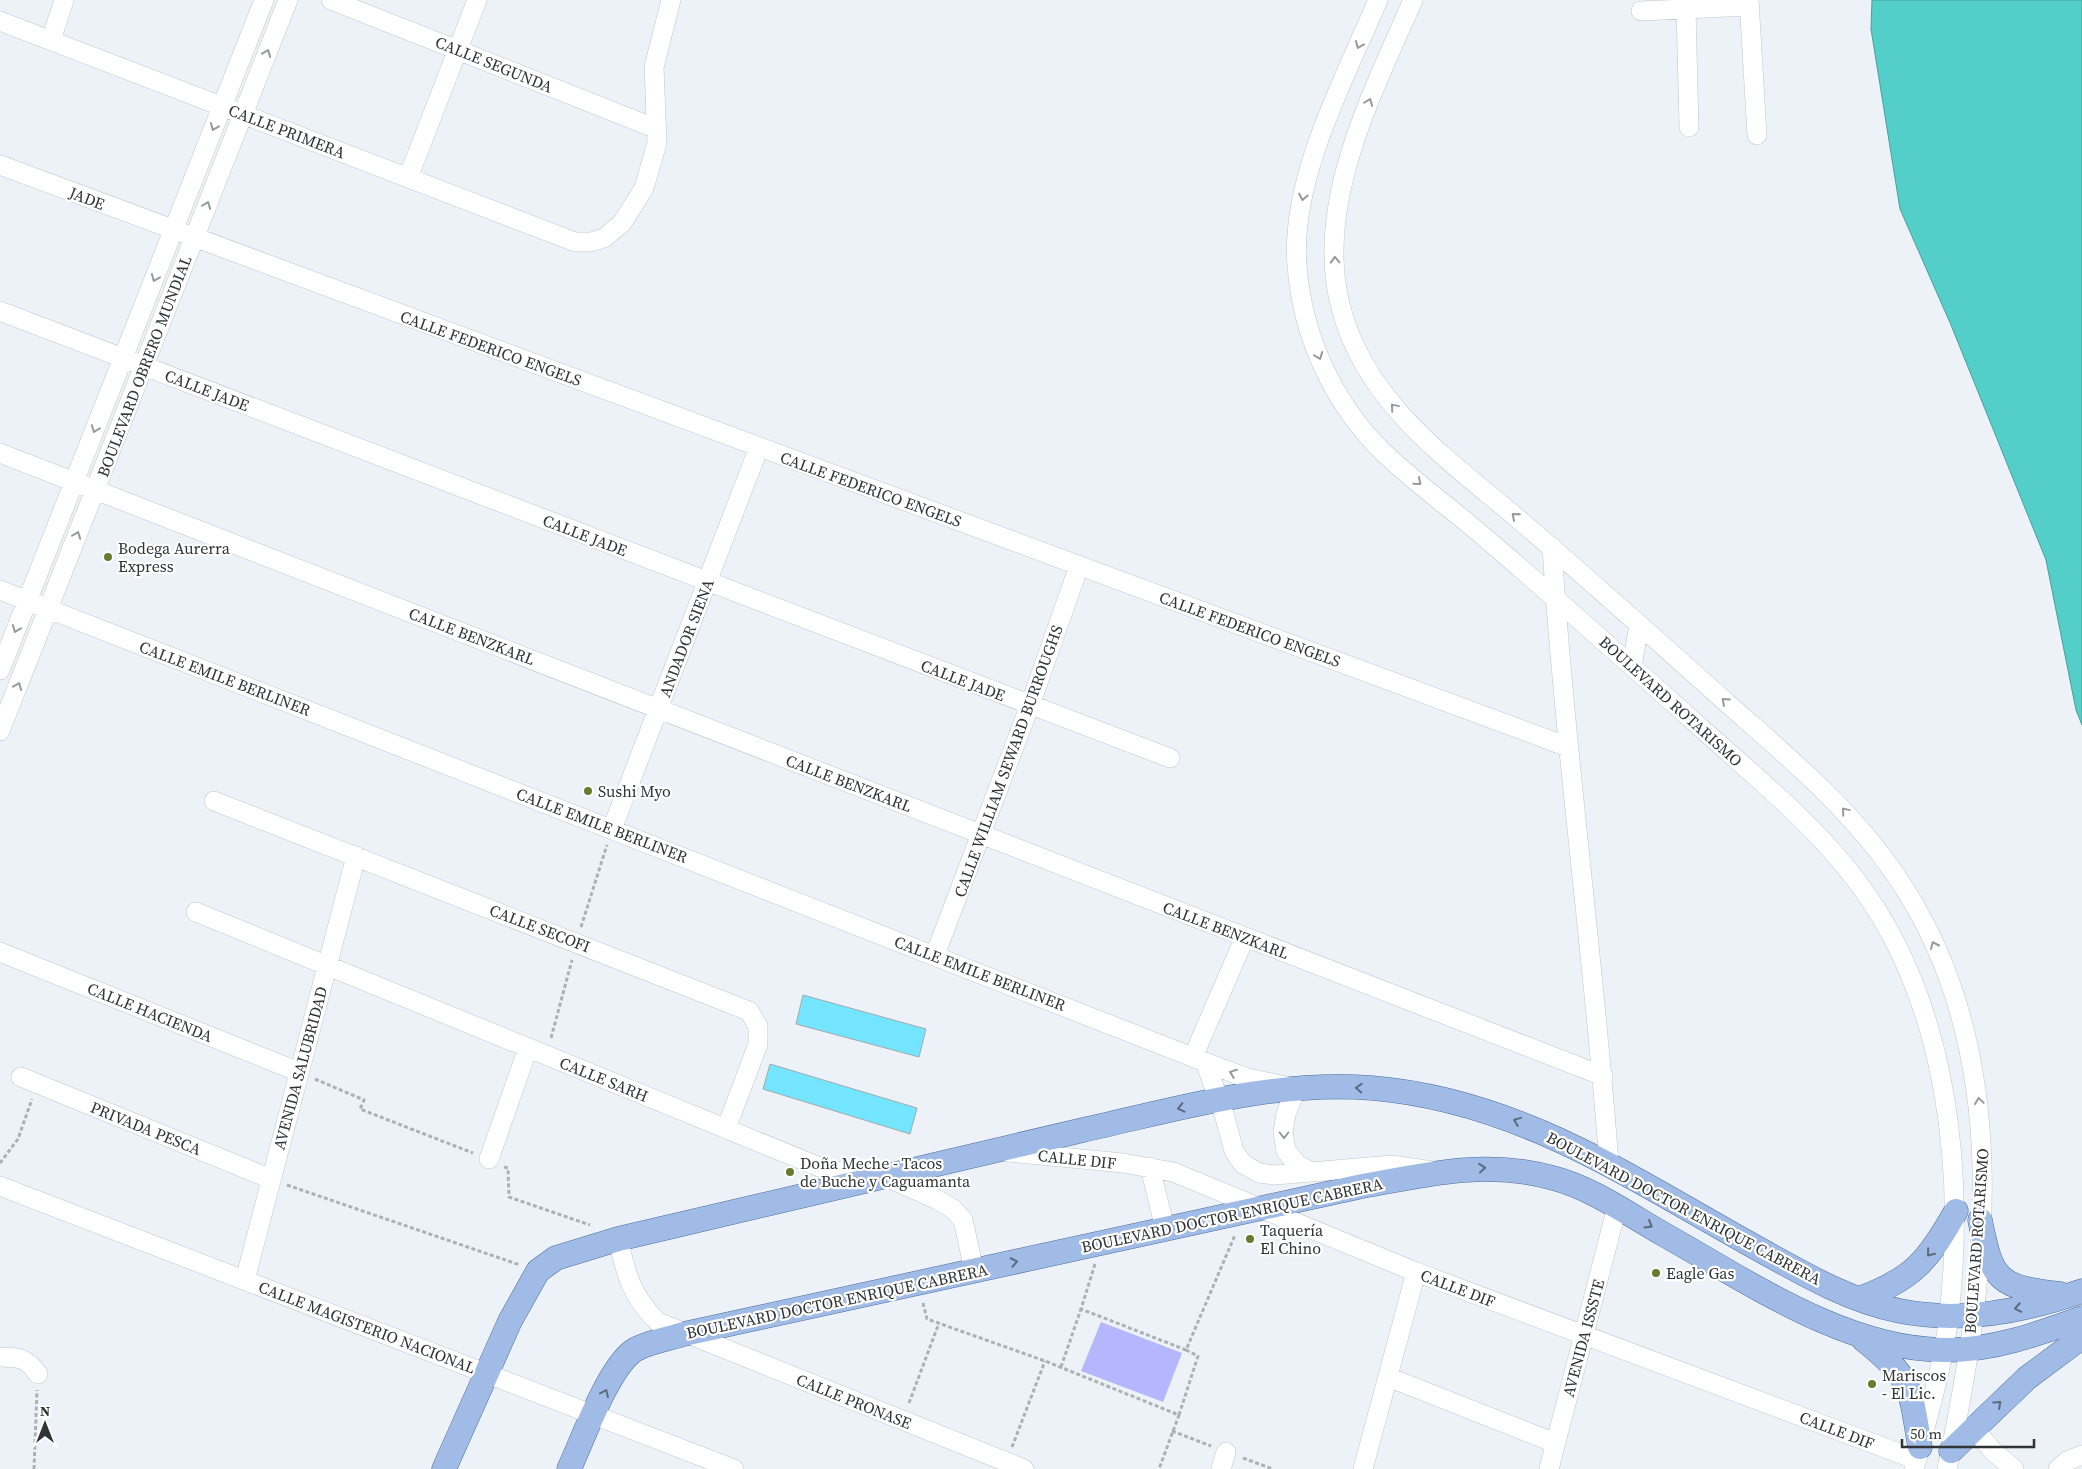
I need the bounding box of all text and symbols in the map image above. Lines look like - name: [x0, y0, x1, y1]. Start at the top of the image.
- street label: CALLE SEGUNDA: [432, 30, 556, 98]
- one-way arrow: [1355, 40, 1366, 49]
- one-way arrow: [261, 49, 271, 58]
- one-way arrow: [1363, 98, 1373, 107]
- street label: CALLE PRIMERA: [226, 99, 349, 163]
- one-way arrow: [210, 122, 221, 131]
- street label: JADE: [65, 181, 108, 215]
- one-way arrow: [1298, 192, 1309, 201]
- one-way arrow: [201, 201, 211, 209]
- street label: BOULEVARD OBRERO MUNDIAL: [91, 252, 197, 480]
- one-way arrow: [1330, 255, 1340, 263]
- one-way arrow: [150, 273, 161, 282]
- street label: CALLE FEDERICO ENGELS: [397, 305, 585, 391]
- one-way arrow: [1313, 351, 1323, 359]
- street label: CALLE JADE: [162, 364, 253, 416]
- one-way arrow: [1391, 404, 1400, 413]
- one-way arrow: [91, 424, 101, 433]
- street label: CALLE FEDERICO ENGELS: [777, 446, 965, 532]
- one-way arrow: [1413, 476, 1422, 485]
- street label: CALLE JADE: [540, 509, 631, 561]
- one-way arrow: [1511, 512, 1520, 521]
- one-way arrow: [71, 531, 81, 540]
- place label: Bodega Aurerra Express: [118, 537, 231, 577]
- marker: Bodega Aurerra Express: [102, 551, 114, 563]
- street label: ANDADOR SIENA: [653, 575, 719, 700]
- street label: CALLE FEDERICO ENGELS: [1156, 586, 1344, 672]
- street label: CALLE BENZKARL: [406, 602, 538, 670]
- street label: CALLE WILLIAM SEWARD BURROUGHS: [948, 622, 1068, 900]
- one-way arrow: [12, 624, 22, 633]
- street label: BOULEVARD ROTARISMO: [1595, 631, 1747, 771]
- street label: CALLE EMILE BERLINER: [136, 635, 314, 721]
- street label: CALLE JADE: [918, 654, 1009, 706]
- one-way arrow: [12, 682, 22, 691]
- one-way arrow: [1721, 698, 1730, 707]
- street label: CALLE BENZKARL: [783, 749, 915, 817]
- place label: Sushi Myo: [598, 780, 671, 802]
- street label: CALLE EMILE BERLINER: [513, 782, 691, 868]
- marker: Sushi Myo: [582, 785, 594, 797]
- one-way arrow: [1841, 807, 1850, 816]
- street label: CALLE BENZKARL: [1160, 896, 1292, 964]
- street label: CALLE SECOFI: [487, 899, 594, 957]
- street label: CALLE EMILE BERLINER: [891, 930, 1069, 1016]
- one-way arrow: [1930, 941, 1941, 950]
- street label: CALLE HACIENDA: [84, 977, 216, 1047]
- street label: AVENIDA SALUBRIDAD: [268, 984, 332, 1152]
- street label: CALLE SARH: [556, 1051, 652, 1107]
- one-way arrow: [1229, 1068, 1238, 1079]
- one-way arrow: [1355, 1082, 1363, 1093]
- street label: PRIVADA PESCA: [87, 1096, 205, 1160]
- one-way arrow: [1974, 1097, 1984, 1105]
- one-way arrow: [1176, 1102, 1185, 1113]
- one-way arrow: [1513, 1117, 1522, 1127]
- street label: BOULEVARD DOCTOR ENRIQUE CABRERA: [1543, 1126, 1825, 1290]
- one-way arrow: [1278, 1131, 1289, 1139]
- street label: CALLE DIF: [1037, 1144, 1117, 1174]
- street label: BOULEVARD ROTARISMO: [1959, 1148, 1993, 1334]
- place label: Doña Meche - Tacos de Buche y Caguamanta: [800, 1152, 971, 1192]
- one-way arrow: [1478, 1163, 1486, 1174]
- marker: Doña Meche - Tacos de Buche y Caguamanta: [784, 1166, 796, 1178]
- street label: BOULEVARD DOCTOR ENRIQUE CABRERA: [1079, 1172, 1385, 1258]
- place label: Taquería El Chino: [1260, 1219, 1324, 1259]
- one-way arrow: [1644, 1219, 1653, 1229]
- marker: Taquería El Chino: [1244, 1233, 1256, 1245]
- one-way arrow: [1926, 1247, 1935, 1256]
- one-way arrow: [1009, 1257, 1018, 1268]
- street label: BOULEVARD DOCTOR ENRIQUE CABRERA: [684, 1258, 990, 1344]
- place label: Eagle Gas: [1666, 1262, 1734, 1284]
- street label: CALLE DIF: [1417, 1264, 1499, 1312]
- marker: Eagle Gas: [1650, 1267, 1662, 1279]
- street label: CALLE MAGISTERIO NACIONAL: [255, 1275, 479, 1379]
- street label: AVENIDA ISSSTE: [1557, 1276, 1609, 1399]
- one-way arrow: [2014, 1303, 2023, 1313]
- place label: Mariscos - El Lic.: [1882, 1364, 1946, 1404]
- street label: CALLE PRONASE: [793, 1368, 915, 1434]
- marker: Mariscos - El Lic.: [1866, 1378, 1878, 1390]
- one-way arrow: [598, 1389, 609, 1398]
- north arrow: [20, 1399, 70, 1449]
- text: N: [40, 1401, 50, 1421]
- one-way arrow: [1992, 1401, 2001, 1410]
- street label: CALLE DIF: [1796, 1406, 1878, 1454]
- scale bar: [1902, 1416, 2034, 1448]
- text: 50 m: [1910, 1423, 1942, 1444]

